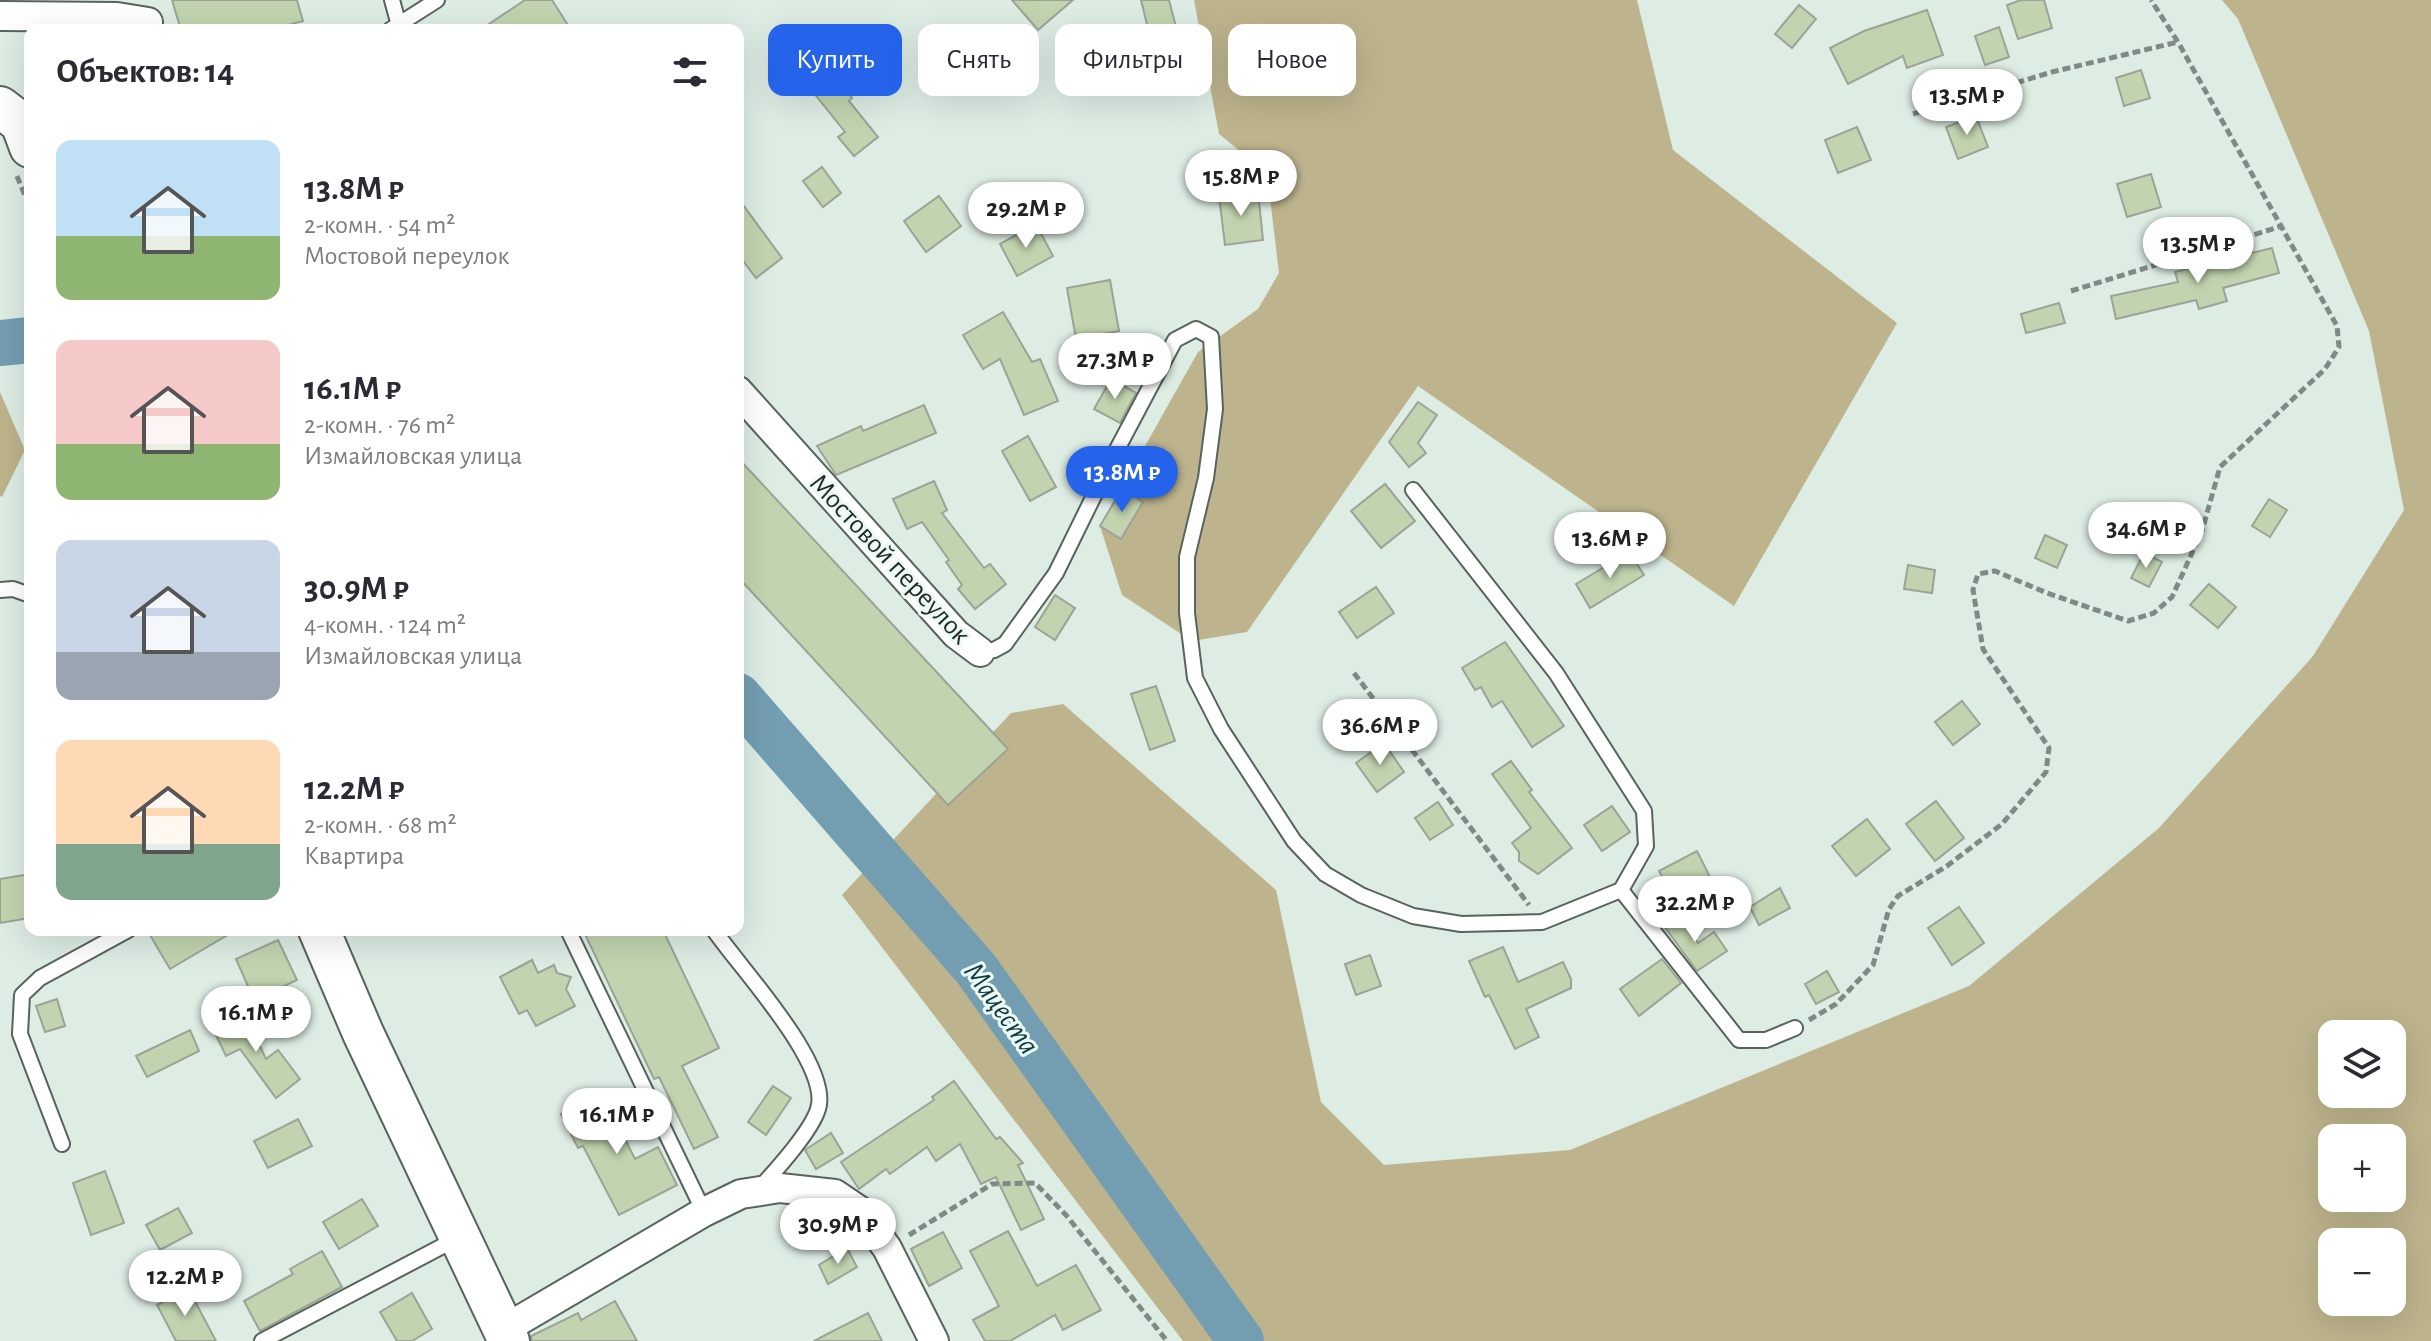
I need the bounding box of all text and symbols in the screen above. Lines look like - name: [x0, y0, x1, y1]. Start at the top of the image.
- chip: Купить: [768, 24, 902, 96]
- chip: Снять: [918, 24, 1039, 96]
- chip: Фильтры: [1055, 24, 1212, 96]
- chip: Новое: [1228, 24, 1356, 96]
- icon: filters: [668, 50, 712, 94]
- text: Объектов: 14: [56, 55, 234, 89]
- pin: 13.5M ₽: [1893, 69, 2041, 137]
- text: 13.5M ₽: [1930, 82, 2004, 108]
- pin: 15.8M ₽: [1167, 150, 1315, 218]
- text: 15.8M ₽: [1203, 163, 1279, 189]
- icon: home: [120, 172, 216, 268]
- text: 13.8M ₽: [304, 172, 404, 206]
- pin: 29.2M ₽: [952, 182, 1100, 250]
- text: 29.2M ₽: [986, 195, 1066, 221]
- text: 2-комн. · 54 m²: [304, 212, 455, 238]
- pin: 13.5M ₽: [2124, 217, 2272, 285]
- text: 13.5M ₽: [2161, 230, 2235, 256]
- text: Мостовой переулок: [304, 243, 509, 269]
- pin: 27.3M ₽: [1041, 333, 1189, 401]
- text: 27.3M ₽: [1076, 346, 1154, 372]
- icon: home: [120, 372, 216, 468]
- text: 16.1M ₽: [304, 372, 401, 406]
- text: 2-комн. · 76 m²: [304, 412, 455, 438]
- text: Измайловская улица: [304, 443, 522, 469]
- pin: 13.8M ₽: [1048, 446, 1196, 514]
- text: 13.8M ₽: [1084, 459, 1160, 485]
- street label: Мостовой переулок: [804, 469, 975, 650]
- pin: 34.6M ₽: [2072, 502, 2220, 570]
- pin: 13.6M ₽: [1536, 512, 1684, 580]
- text: 34.6M ₽: [2106, 515, 2186, 541]
- text: 13.6M ₽: [1572, 525, 1648, 551]
- icon: home: [120, 572, 216, 668]
- text: 30.9M ₽: [304, 572, 409, 606]
- text: 4-комн. · 124 m²: [304, 612, 466, 638]
- text: Измайловская улица: [304, 643, 522, 669]
- pin: 36.6M ₽: [1306, 699, 1454, 767]
- text: 36.6M ₽: [1340, 712, 1420, 738]
- icon: home: [120, 772, 216, 868]
- text: 12.2M ₽: [304, 772, 404, 806]
- text: 2-комн. · 68 m²: [304, 812, 457, 838]
- text: Квартира: [304, 843, 404, 869]
- pin: 32.2M ₽: [1621, 876, 1769, 944]
- text: 32.2M ₽: [1656, 889, 1734, 915]
- water label: Мацеста: [958, 957, 1044, 1060]
- pin: 16.1M ₽: [182, 986, 330, 1054]
- text: 16.1M ₽: [219, 999, 293, 1025]
- map controls: [2318, 1020, 2406, 1316]
- button: layers: [2318, 1020, 2406, 1108]
- pin: 16.1M ₽: [543, 1088, 691, 1156]
- text: 16.1M ₽: [580, 1101, 654, 1127]
- button: +: [2318, 1124, 2406, 1212]
- pin: 30.9M ₽: [764, 1198, 912, 1266]
- text: 30.9M ₽: [798, 1211, 878, 1237]
- button: −: [2318, 1228, 2406, 1316]
- pin: 12.2M ₽: [111, 1250, 259, 1318]
- text: 12.2M ₽: [147, 1263, 223, 1289]

